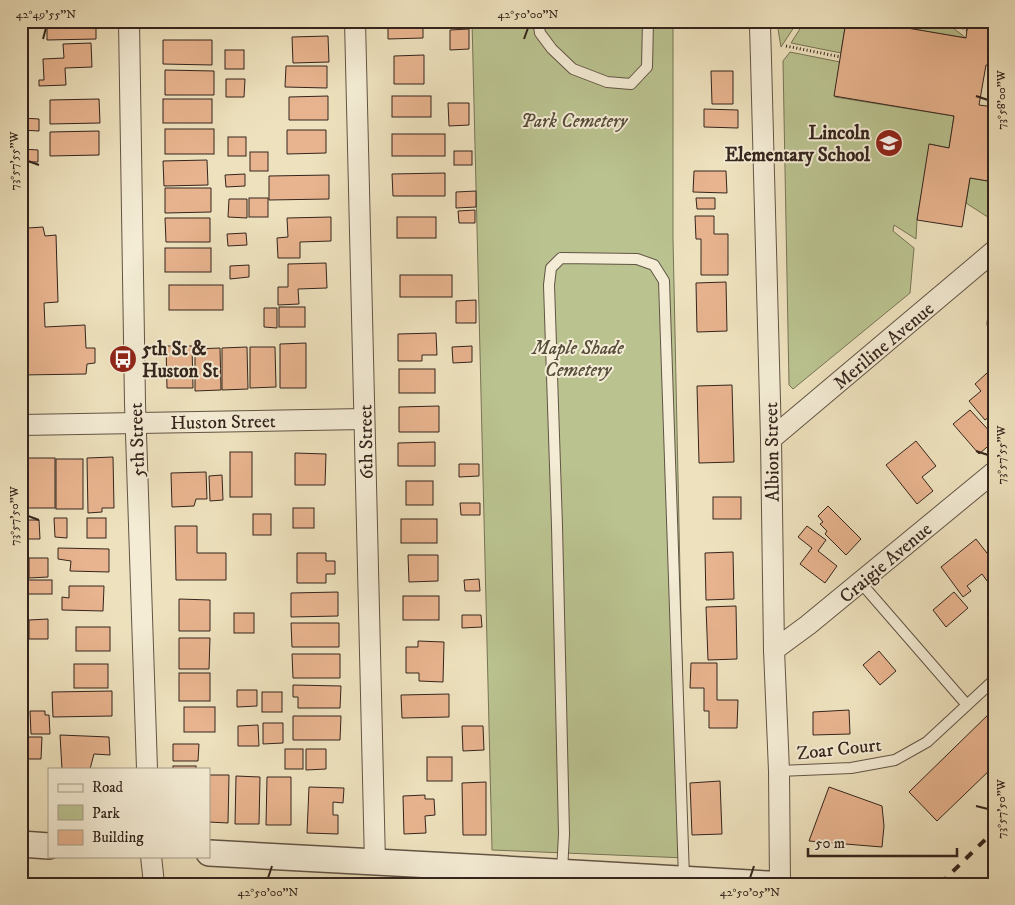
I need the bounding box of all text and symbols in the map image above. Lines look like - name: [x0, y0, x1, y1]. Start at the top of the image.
- text: 42°49'55"N: [16, 7, 76, 22]
- text: 42°50'00"N: [498, 7, 559, 22]
- text: 73°58'00"W: [994, 69, 1009, 130]
- park label: Park Cemetery: [521, 110, 629, 133]
- place label: Lincoln Elementary School: [725, 122, 871, 167]
- school or university icon: Lincoln Elementary School: [874, 128, 904, 158]
- text: 73°57'55"W: [7, 131, 22, 190]
- street label: Meriline Avenue: [829, 297, 939, 395]
- park label: Maple Shade Cemetery: [530, 337, 624, 382]
- place label: 5th St & Huston St: [141, 338, 219, 383]
- bus stop icon: 5th St & Huston St: [108, 344, 138, 374]
- street label: 5th Street: [125, 402, 150, 478]
- street label: Albion Street: [760, 402, 785, 502]
- street label: 6th Street: [354, 404, 379, 480]
- street label: Huston Street: [170, 410, 276, 435]
- text: 73°57'55"W: [994, 425, 1009, 484]
- text: 73°57'50"W: [7, 485, 22, 546]
- street label: Craigie Avenue: [835, 518, 937, 608]
- street label: Zoar Court: [796, 734, 883, 765]
- legend: [48, 768, 210, 858]
- text: Road: [92, 778, 124, 797]
- text: 73°57'50"W: [994, 778, 1009, 839]
- text: Park: [92, 804, 121, 823]
- scale bar: [808, 825, 956, 857]
- text: Building: [92, 828, 144, 847]
- text: 50 m: [815, 834, 845, 853]
- text: 42°50'00"N: [238, 885, 299, 900]
- text: 42°50'05"N: [720, 885, 780, 900]

